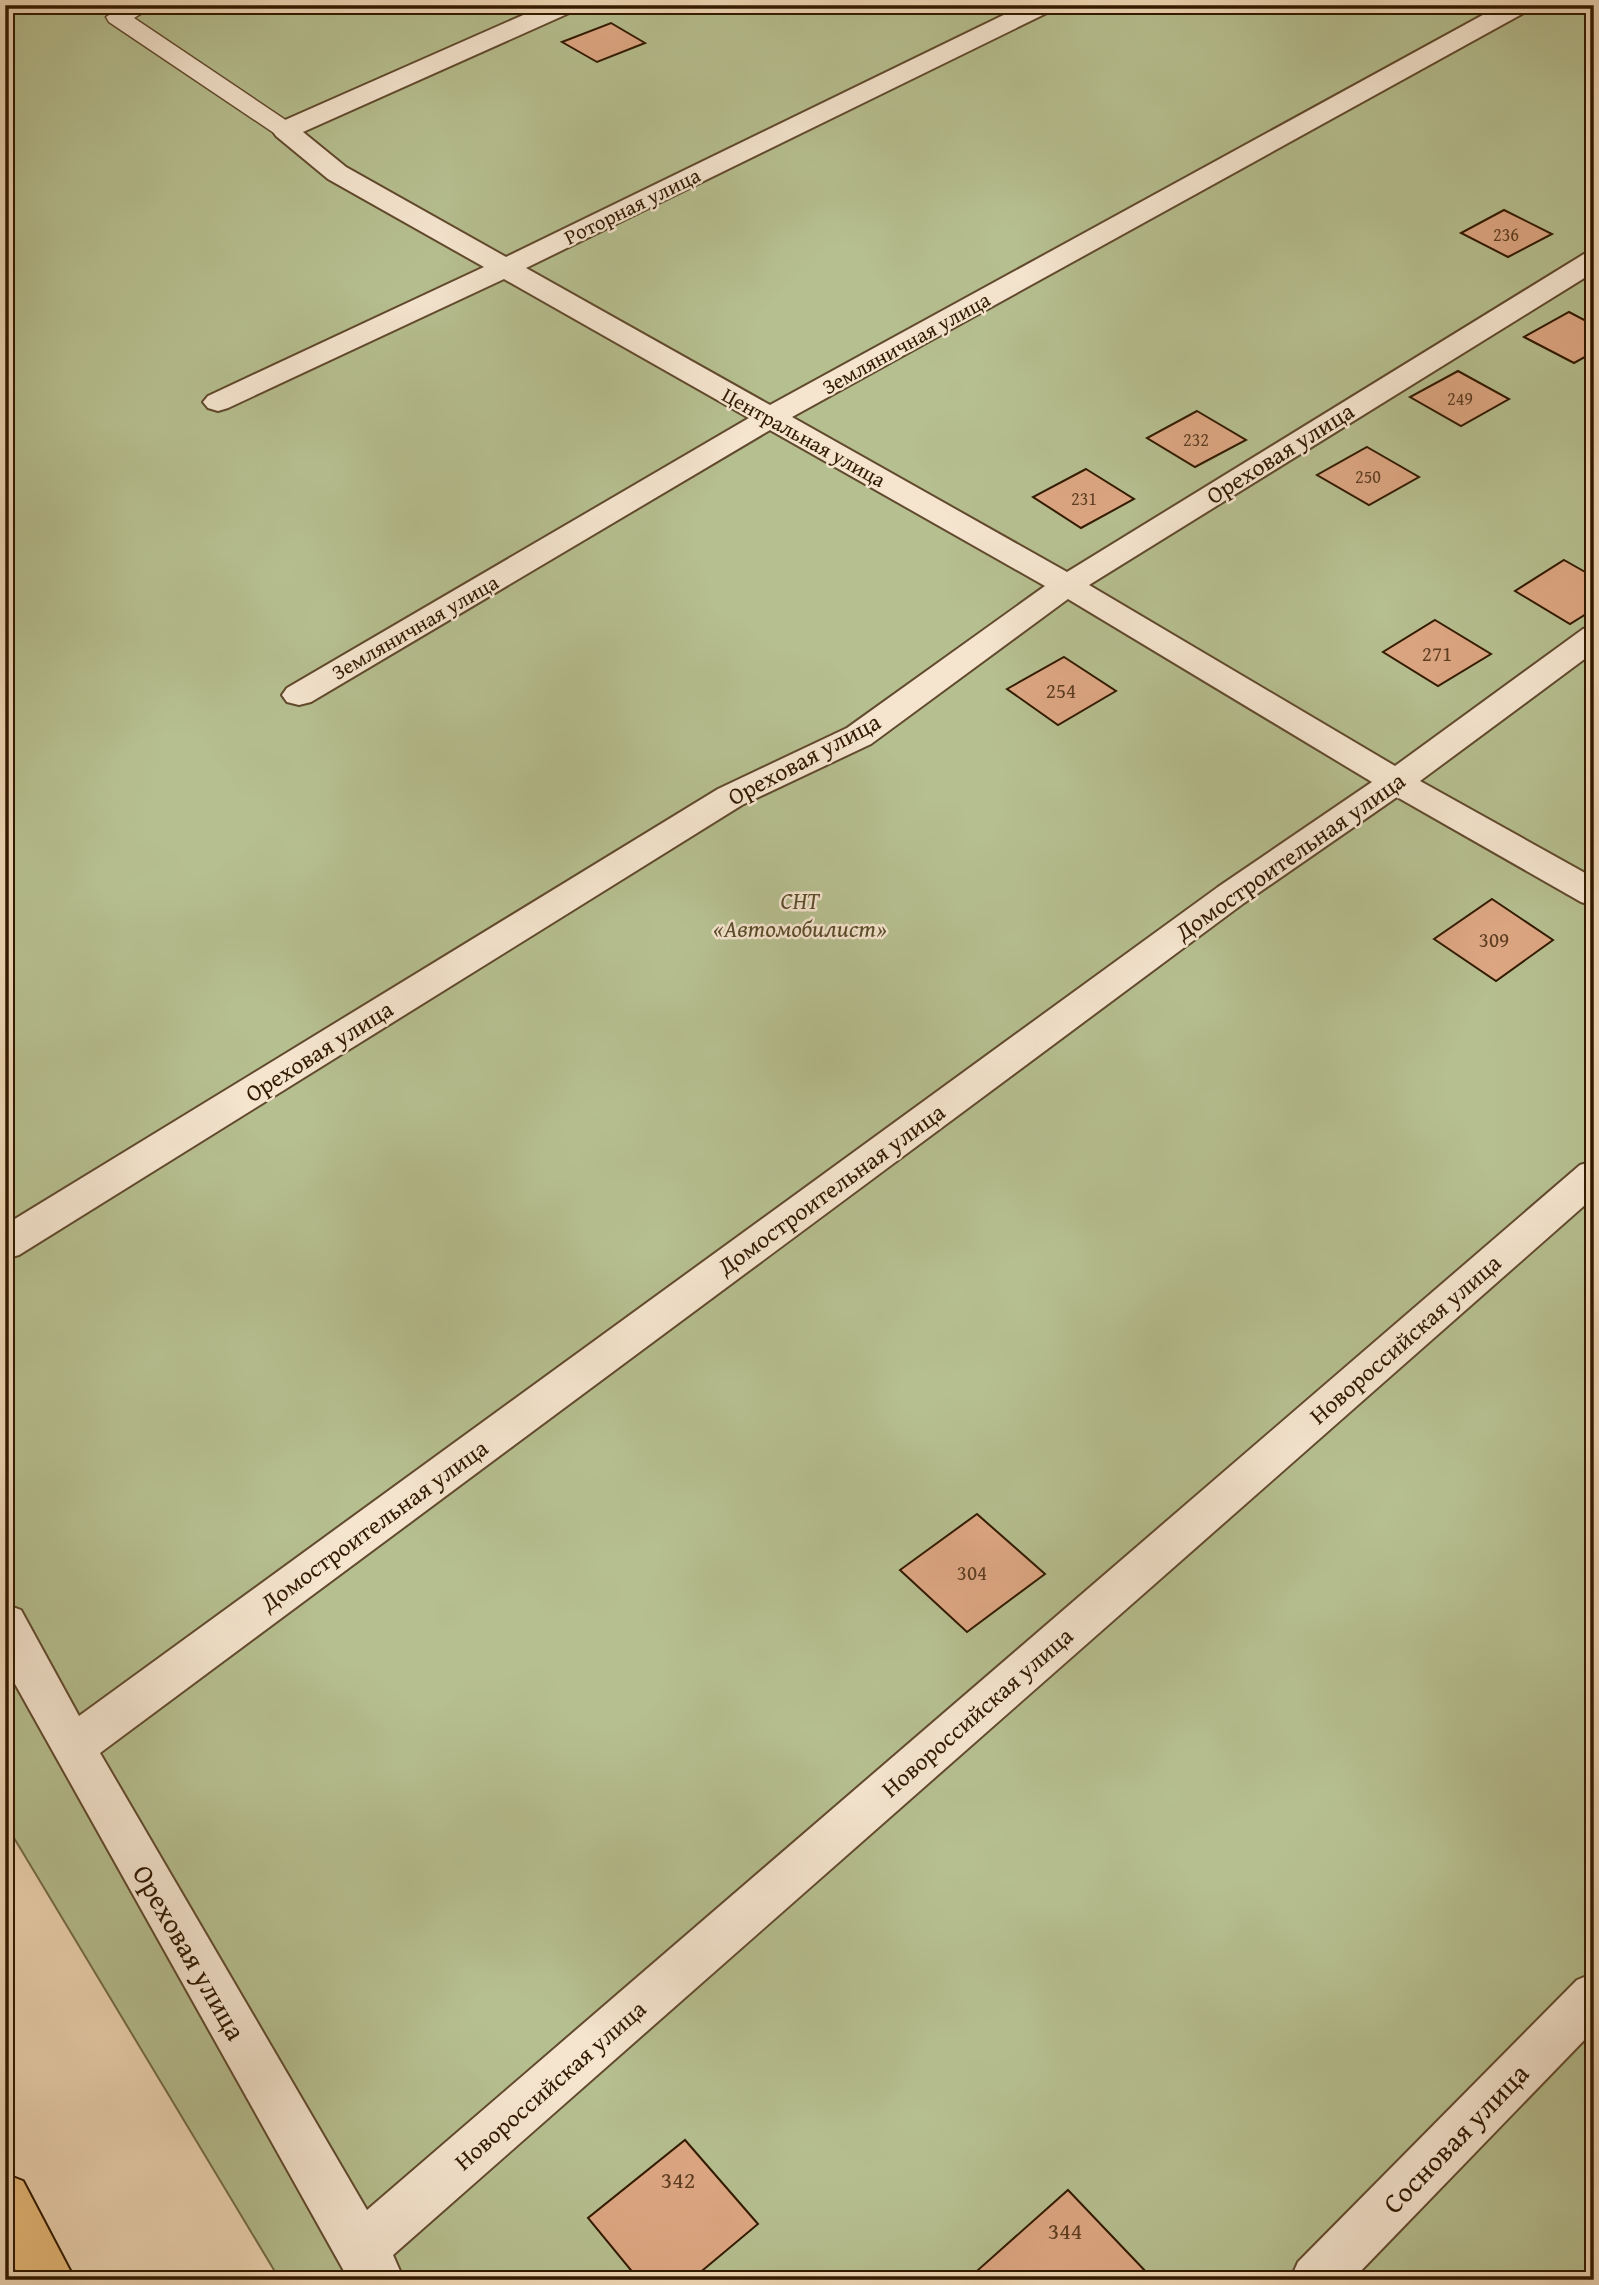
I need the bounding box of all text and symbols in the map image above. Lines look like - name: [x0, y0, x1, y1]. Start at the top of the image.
- street label: Роторная улица: [559, 160, 705, 252]
- house number: 236: [1493, 221, 1519, 248]
- street label: Земляничная улица: [816, 284, 996, 402]
- street label: Центральная улица: [717, 379, 891, 495]
- house number: 249: [1447, 385, 1473, 412]
- street label: Ореховая улица: [1199, 393, 1361, 513]
- house number: 232: [1183, 426, 1209, 453]
- house number: 250: [1355, 463, 1381, 490]
- house number: 231: [1071, 485, 1097, 512]
- street label: Земляничная улица: [326, 567, 504, 687]
- house number: 271: [1422, 638, 1452, 669]
- house number: 254: [1046, 675, 1076, 706]
- street label: Ореховая улица: [721, 704, 887, 814]
- street label: Домостроительная улица: [1167, 763, 1413, 949]
- park label: СНТ «Автомобилист»: [713, 883, 887, 946]
- house number: 309: [1479, 924, 1509, 955]
- street label: Ореховая улица: [238, 991, 400, 1111]
- street label: Домостроительная улица: [709, 1094, 952, 1284]
- street label: Новороссийская улица: [1301, 1245, 1509, 1432]
- street label: Домостроительная улица: [252, 1430, 495, 1620]
- house number: 304: [957, 1557, 987, 1588]
- street label: Новороссийская улица: [873, 1618, 1081, 1805]
- street label: Ореховая улица: [123, 1857, 257, 2048]
- street label: Новороссийская улица: [446, 1991, 654, 2178]
- street label: Сосновая улица: [1372, 2053, 1538, 2223]
- house number: 342: [661, 2162, 695, 2197]
- house number: 344: [1048, 2213, 1082, 2248]

